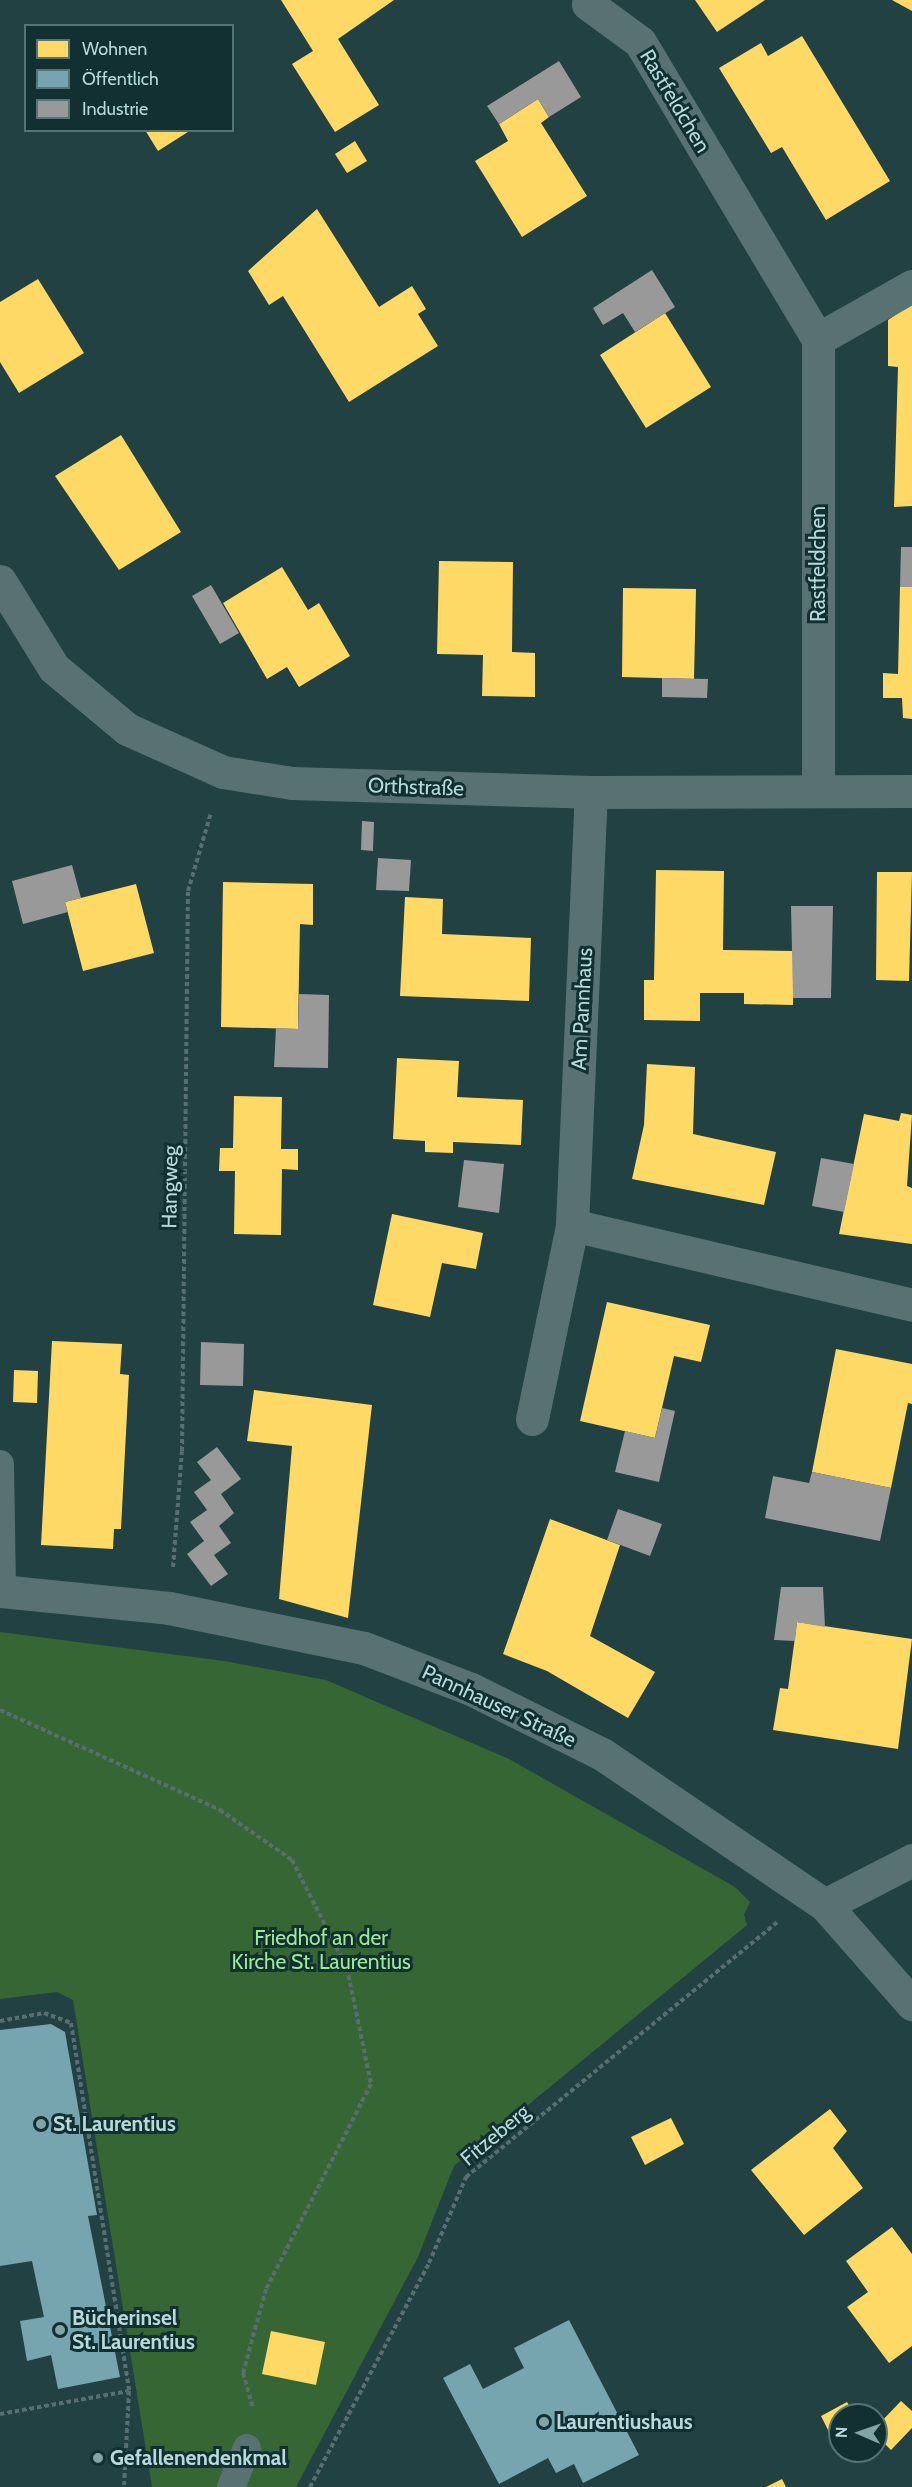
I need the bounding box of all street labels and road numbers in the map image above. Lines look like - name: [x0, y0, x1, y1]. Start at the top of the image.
- street label: Rastfeldchen: [634, 45, 716, 157]
- street label: Rastfeldchen: [805, 506, 831, 622]
- street label: Orthstraße: [367, 773, 465, 801]
- street label: Am Pannhaus: [566, 947, 598, 1071]
- street label: Hangweg: [157, 1145, 183, 1229]
- street label: Pannhauser Straße: [418, 1659, 580, 1753]
- street label: Fitzeberg: [455, 2099, 535, 2171]

